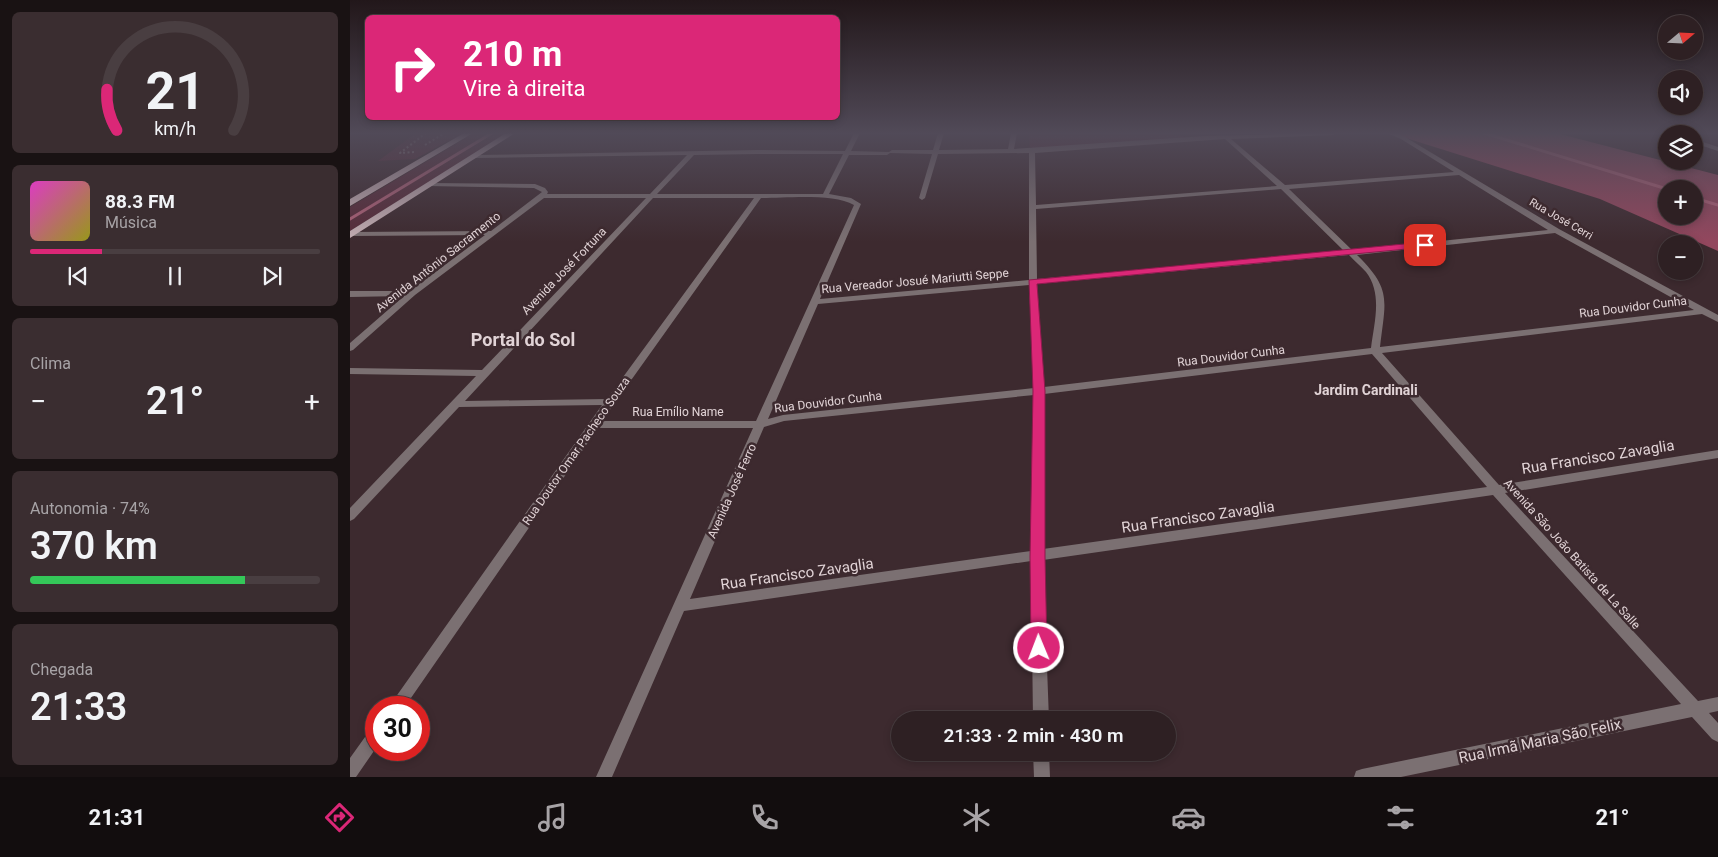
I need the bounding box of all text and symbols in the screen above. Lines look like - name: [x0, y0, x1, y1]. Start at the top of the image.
- north arrow: [1658, 15, 1702, 60]
- map controls: [1658, 15, 1703, 280]
- text: 210 m: [463, 34, 562, 75]
- icon: right: [380, 35, 445, 100]
- text: 21: [145, 61, 205, 122]
- button: sound: [1658, 70, 1703, 115]
- text: Vire à direita: [463, 76, 585, 101]
- text: km/h: [154, 118, 196, 139]
- button: layers: [1658, 125, 1703, 170]
- button: +: [1658, 180, 1703, 225]
- text: 88.3 FM: [105, 190, 175, 213]
- street label: Rua José Cerri: [1527, 196, 1595, 242]
- street label: Avenida Antônio Sacramento: [373, 209, 503, 315]
- text: Música: [105, 213, 157, 232]
- street label: Avenida José Fortuna: [519, 224, 609, 318]
- pin: [1404, 224, 1446, 266]
- icon: arrive: [1411, 231, 1439, 259]
- button: −: [1658, 235, 1703, 280]
- icon: previous: [64, 262, 92, 290]
- icon: pause: [161, 262, 189, 290]
- icon: next: [258, 262, 286, 290]
- street label: Rua Vereador Josué Mariutti Seppe: [821, 266, 1009, 296]
- street label: Rua Douvidor Cunha: [1578, 293, 1688, 321]
- district label: Portal do Sol: [471, 329, 575, 350]
- street label: Rua Douvidor Cunha: [1176, 342, 1286, 370]
- text: Clima: [30, 354, 71, 373]
- street label: Rua Doutor Omar Pacheco Souza: [519, 374, 633, 528]
- text: 21°: [146, 379, 204, 423]
- district label: Jardim Cardinali: [1314, 382, 1418, 398]
- text: −: [30, 385, 46, 418]
- text: +: [304, 385, 320, 418]
- street label: Rua Douvidor Cunha: [773, 388, 883, 416]
- street label: Rua Emílio Name: [632, 405, 724, 419]
- street label: Rua Francisco Zavaglia: [1520, 436, 1676, 478]
- street label: Avenida José Ferro: [705, 441, 759, 541]
- street label: Avenida São João Batista de La Salle: [1501, 476, 1643, 632]
- street label: Rua Francisco Zavaglia: [1120, 497, 1276, 537]
- text: Autonomia · 74%: [30, 499, 150, 518]
- text: 370 km: [30, 524, 158, 568]
- street label: Rua Francisco Zavaglia: [719, 554, 875, 594]
- position arrow: [1012, 621, 1064, 673]
- text: Chegada: [30, 660, 93, 679]
- text: 21:33: [30, 685, 127, 729]
- speed limit sign: 30: [365, 696, 430, 761]
- street label: Rua Irmã Maria São Felix: [1457, 715, 1623, 767]
- text: 21:33 · 2 min · 430 m: [943, 724, 1124, 747]
- icon: directions: [322, 800, 357, 835]
- icon: music: [535, 800, 570, 835]
- icon: phone: [747, 800, 782, 835]
- icon: climate: [959, 800, 994, 835]
- icon: car: [1171, 800, 1206, 835]
- icon: filters: [1383, 800, 1418, 835]
- text: 21:31: [89, 805, 145, 830]
- text: 21°: [1595, 805, 1629, 830]

